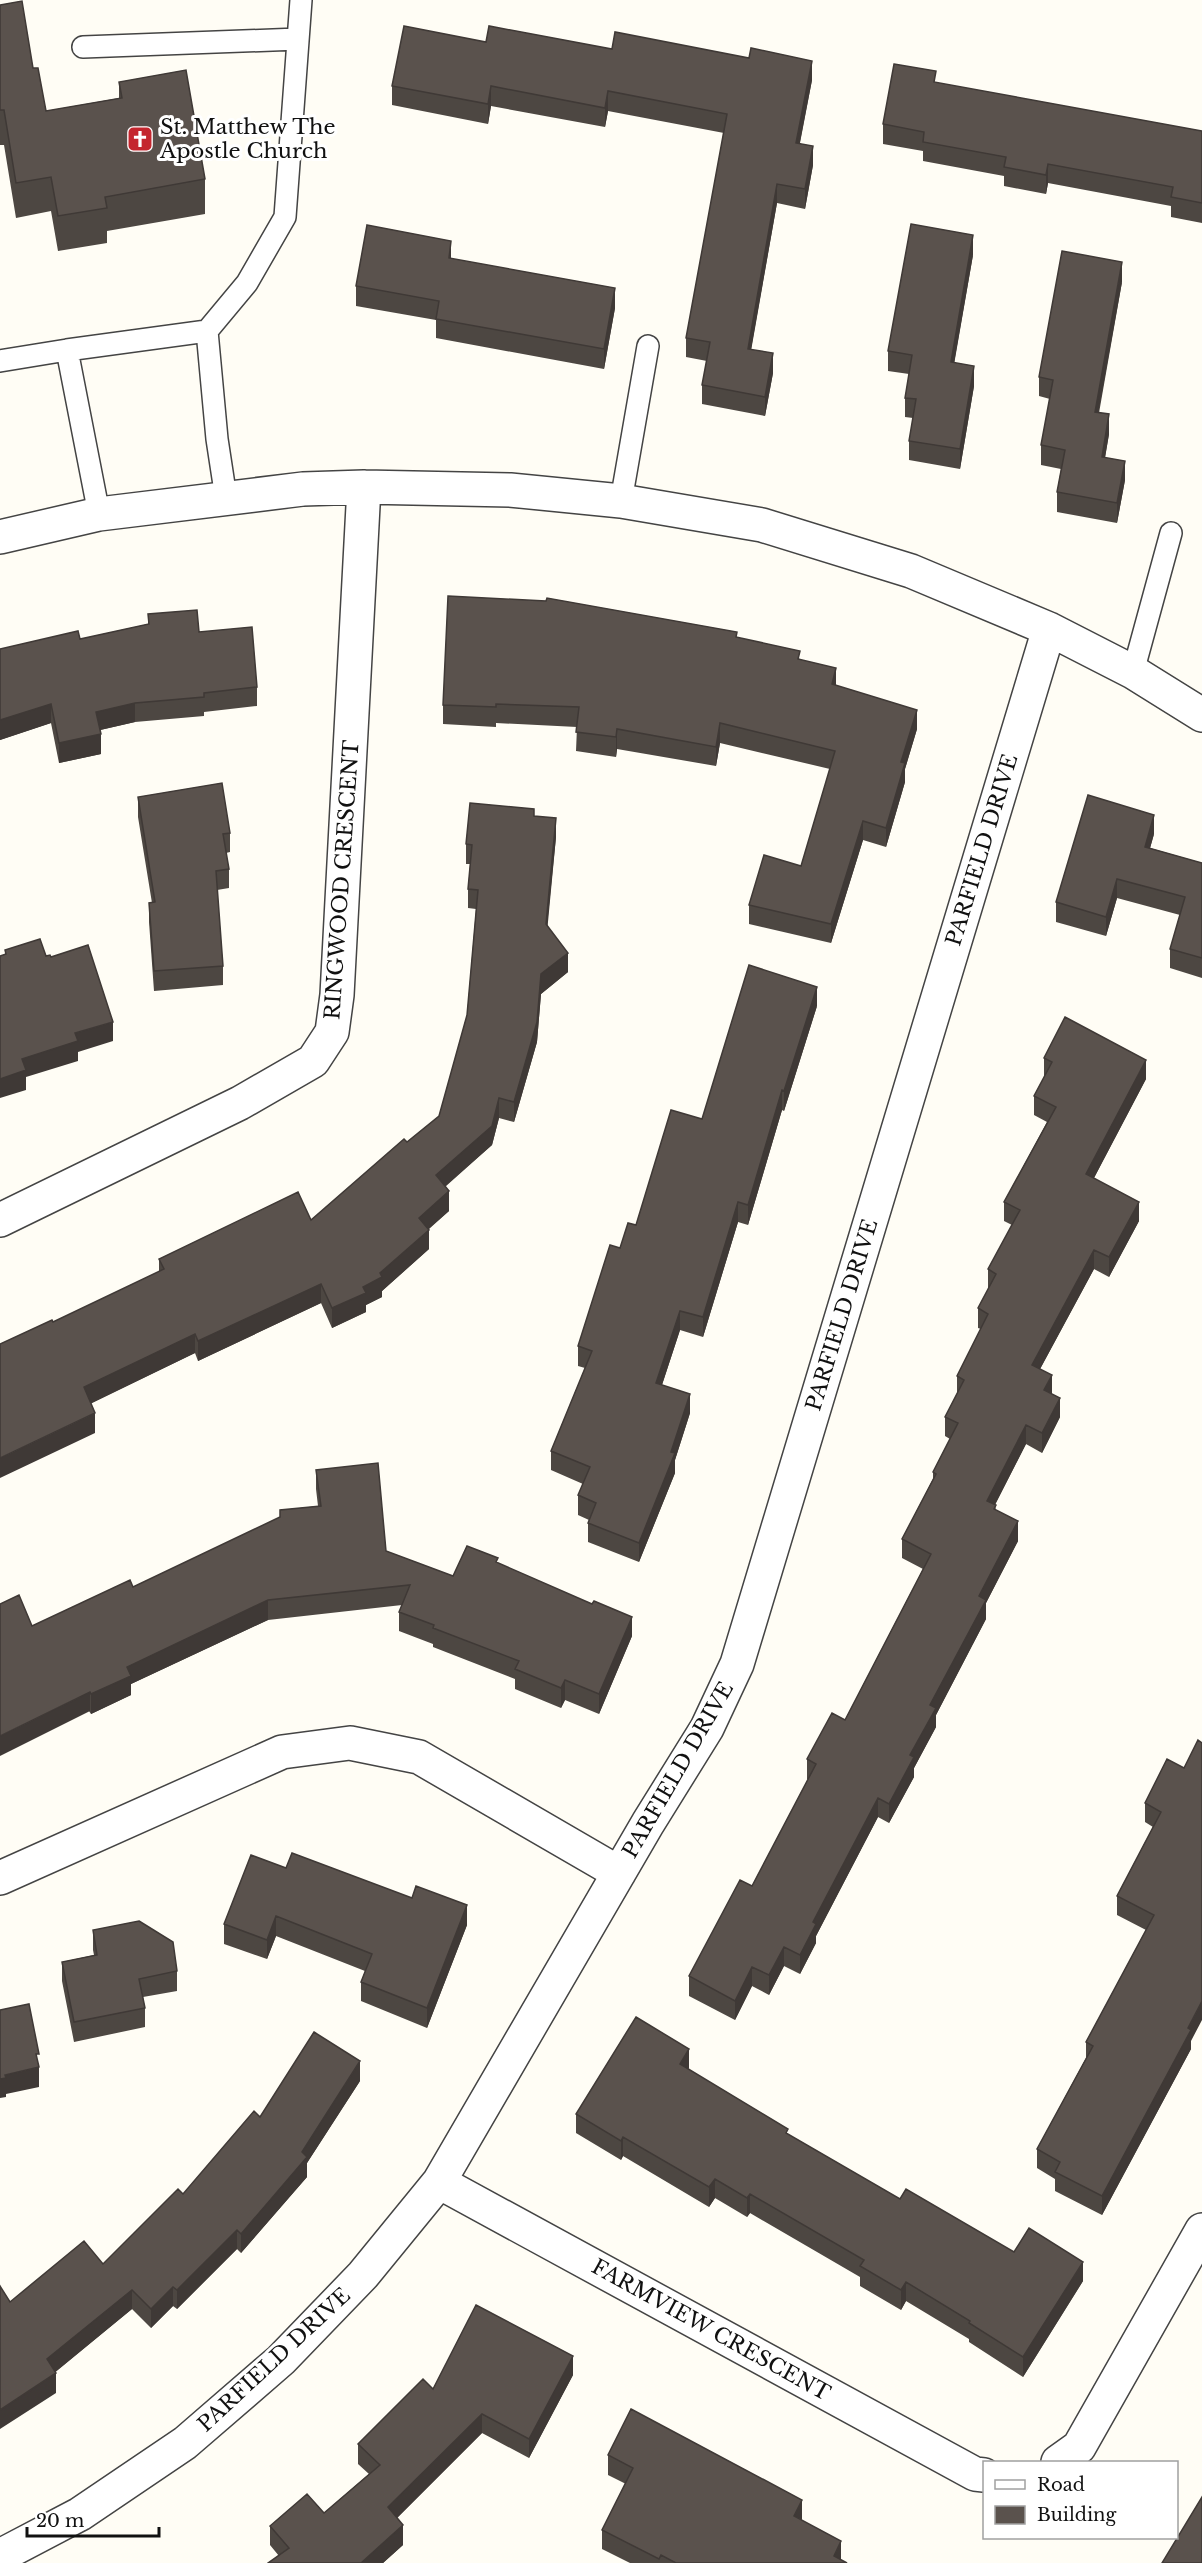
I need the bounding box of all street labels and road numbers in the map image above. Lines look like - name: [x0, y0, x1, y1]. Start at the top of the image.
- street label: RINGWOOD CRESCENT: [319, 739, 365, 1021]
- street label: PARFIELD DRIVE: [940, 751, 1024, 949]
- street label: PARFIELD DRIVE: [800, 1216, 884, 1414]
- street label: PARFIELD DRIVE: [617, 1677, 739, 1863]
- street label: FARMVIEW CRESCENT: [587, 2253, 835, 2407]
- street label: PARFIELD DRIVE: [192, 2283, 356, 2437]

